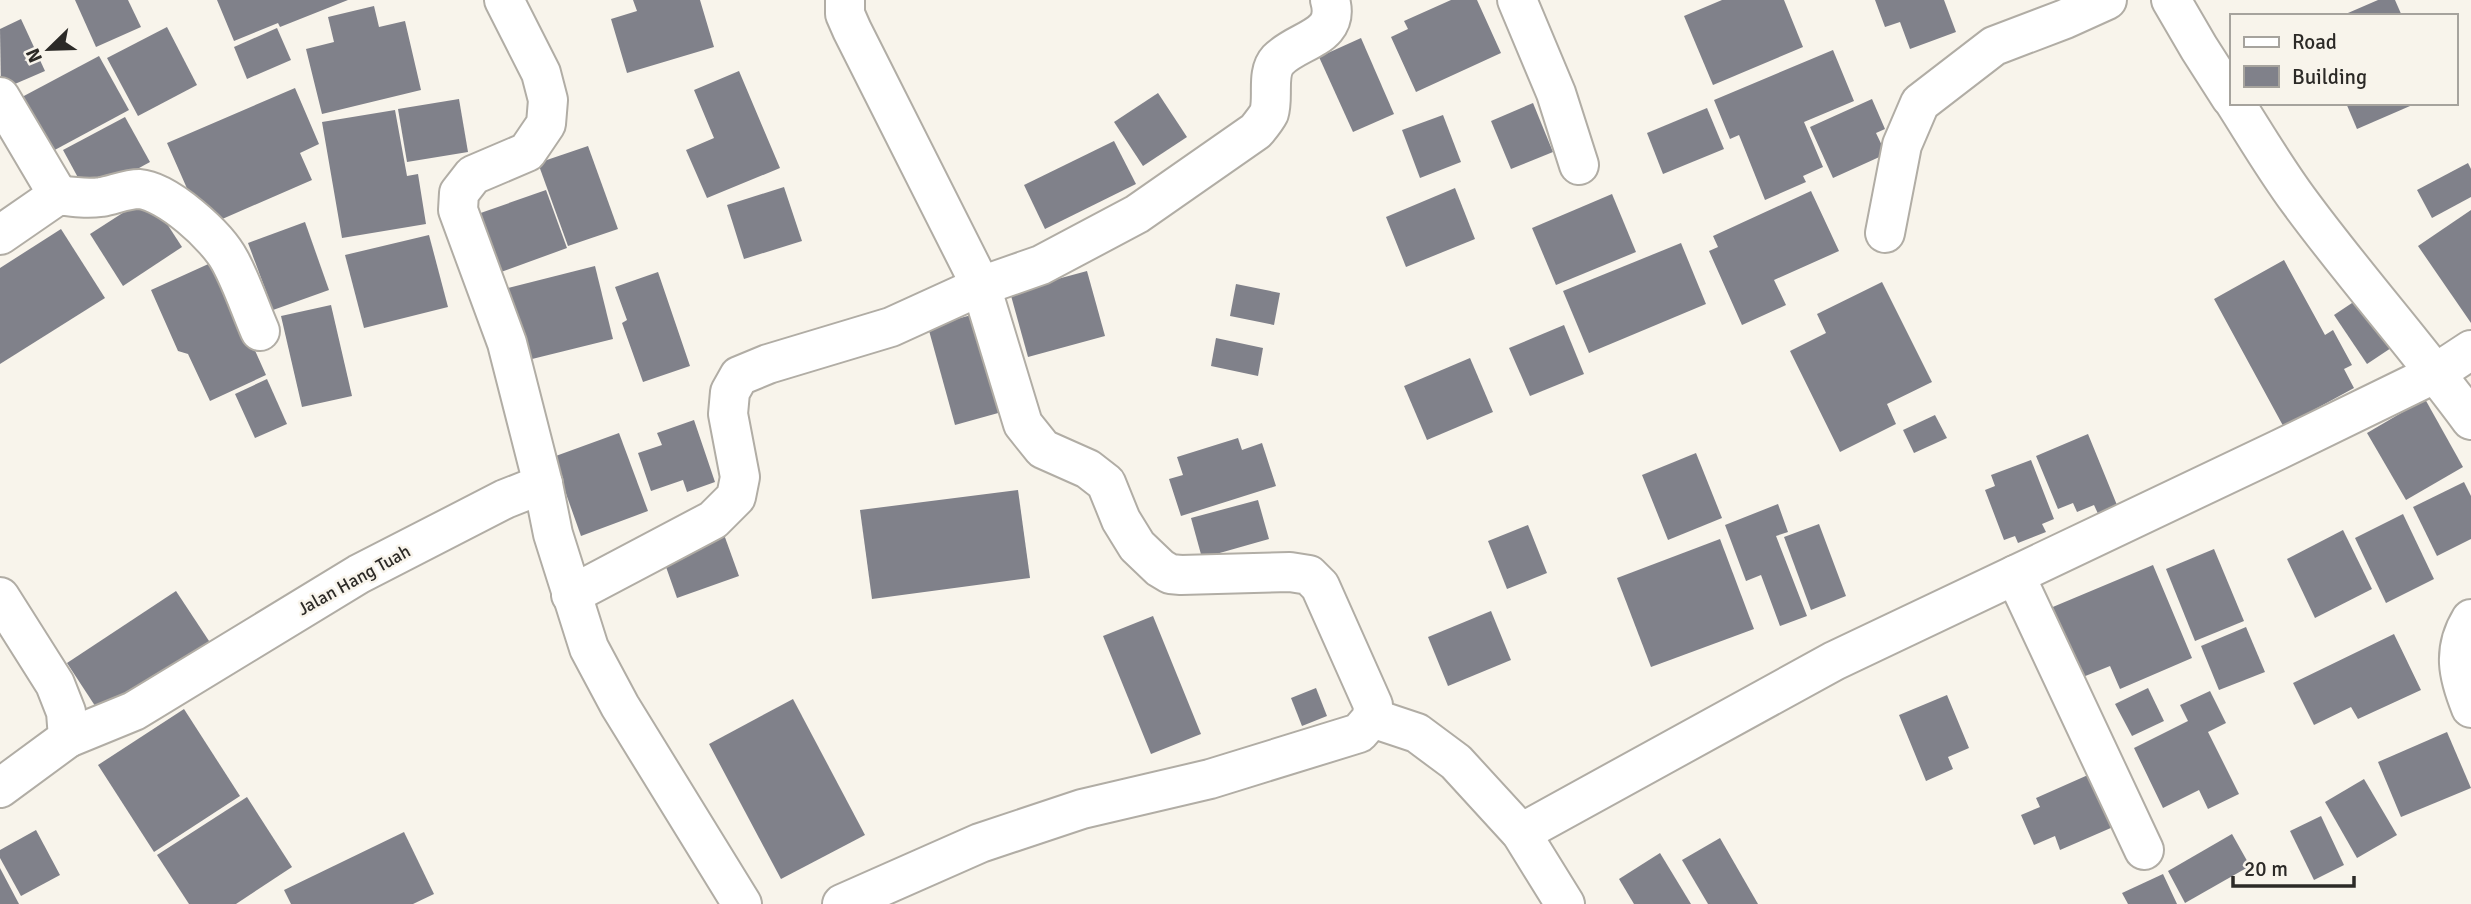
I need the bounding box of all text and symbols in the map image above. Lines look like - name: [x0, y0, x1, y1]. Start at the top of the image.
- north arrow: [14, 14, 84, 84]
- legend: [2230, 14, 2457, 105]
- text: Road: [2292, 29, 2337, 55]
- text: N: [21, 44, 48, 66]
- text: Building: [2292, 64, 2367, 90]
- street label: Jalan Hang Tuah: [294, 540, 414, 620]
- scale bar: [2233, 844, 2354, 888]
- text: 20 m: [2244, 856, 2288, 882]

